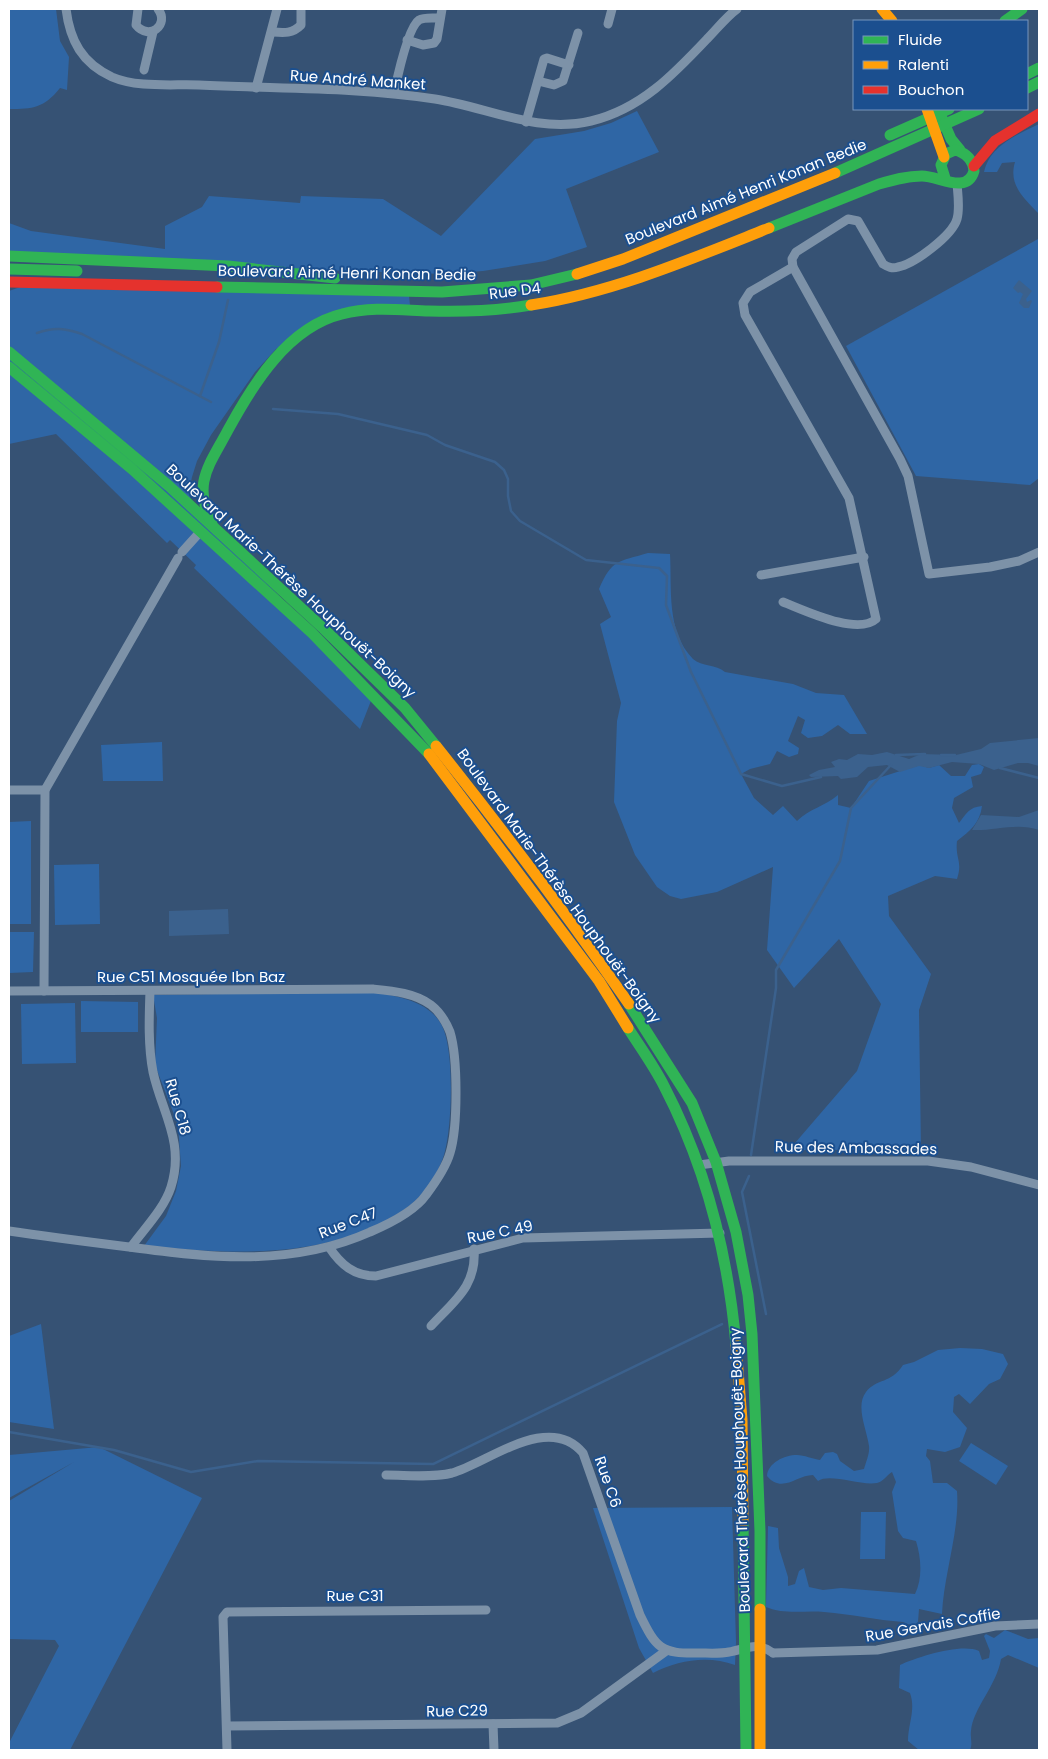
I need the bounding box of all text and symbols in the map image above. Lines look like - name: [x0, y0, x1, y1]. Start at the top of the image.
- legend: [853, 20, 1028, 110]
- text: Fluide: [898, 29, 942, 50]
- text: Ralenti: [898, 54, 949, 75]
- street label: Rue André Manket: [290, 64, 427, 95]
- text: Bouchon: [898, 79, 964, 100]
- street label: Boulevard Aimé Henri Konan Bedie: [622, 133, 870, 250]
- street label: Boulevard Aimé Henri Konan Bedie: [218, 260, 476, 285]
- street label: Rue D4: [488, 277, 542, 304]
- street label: Boulevard Marie-Thérèse Houphouët-Boigny: [162, 459, 421, 703]
- street label: Boulevard Marie-Thérèse Houphouët-Boigny: [452, 744, 667, 1028]
- street label: Rue C51 Mosquée Ibn Baz: [97, 966, 285, 987]
- street label: Rue C18: [160, 1076, 197, 1138]
- street label: Rue des Ambassades: [775, 1136, 937, 1159]
- street label: Rue C47: [315, 1202, 380, 1243]
- street label: Rue C 49: [465, 1215, 535, 1248]
- street label: Boulevard Thérèse Houphouët-Boigny: [724, 1327, 755, 1613]
- street label: Rue C6: [590, 1453, 627, 1510]
- street label: Rue C31: [326, 1585, 384, 1606]
- street label: Rue Gervais Coffie: [864, 1602, 1002, 1647]
- street label: Rue C29: [426, 1699, 488, 1722]

